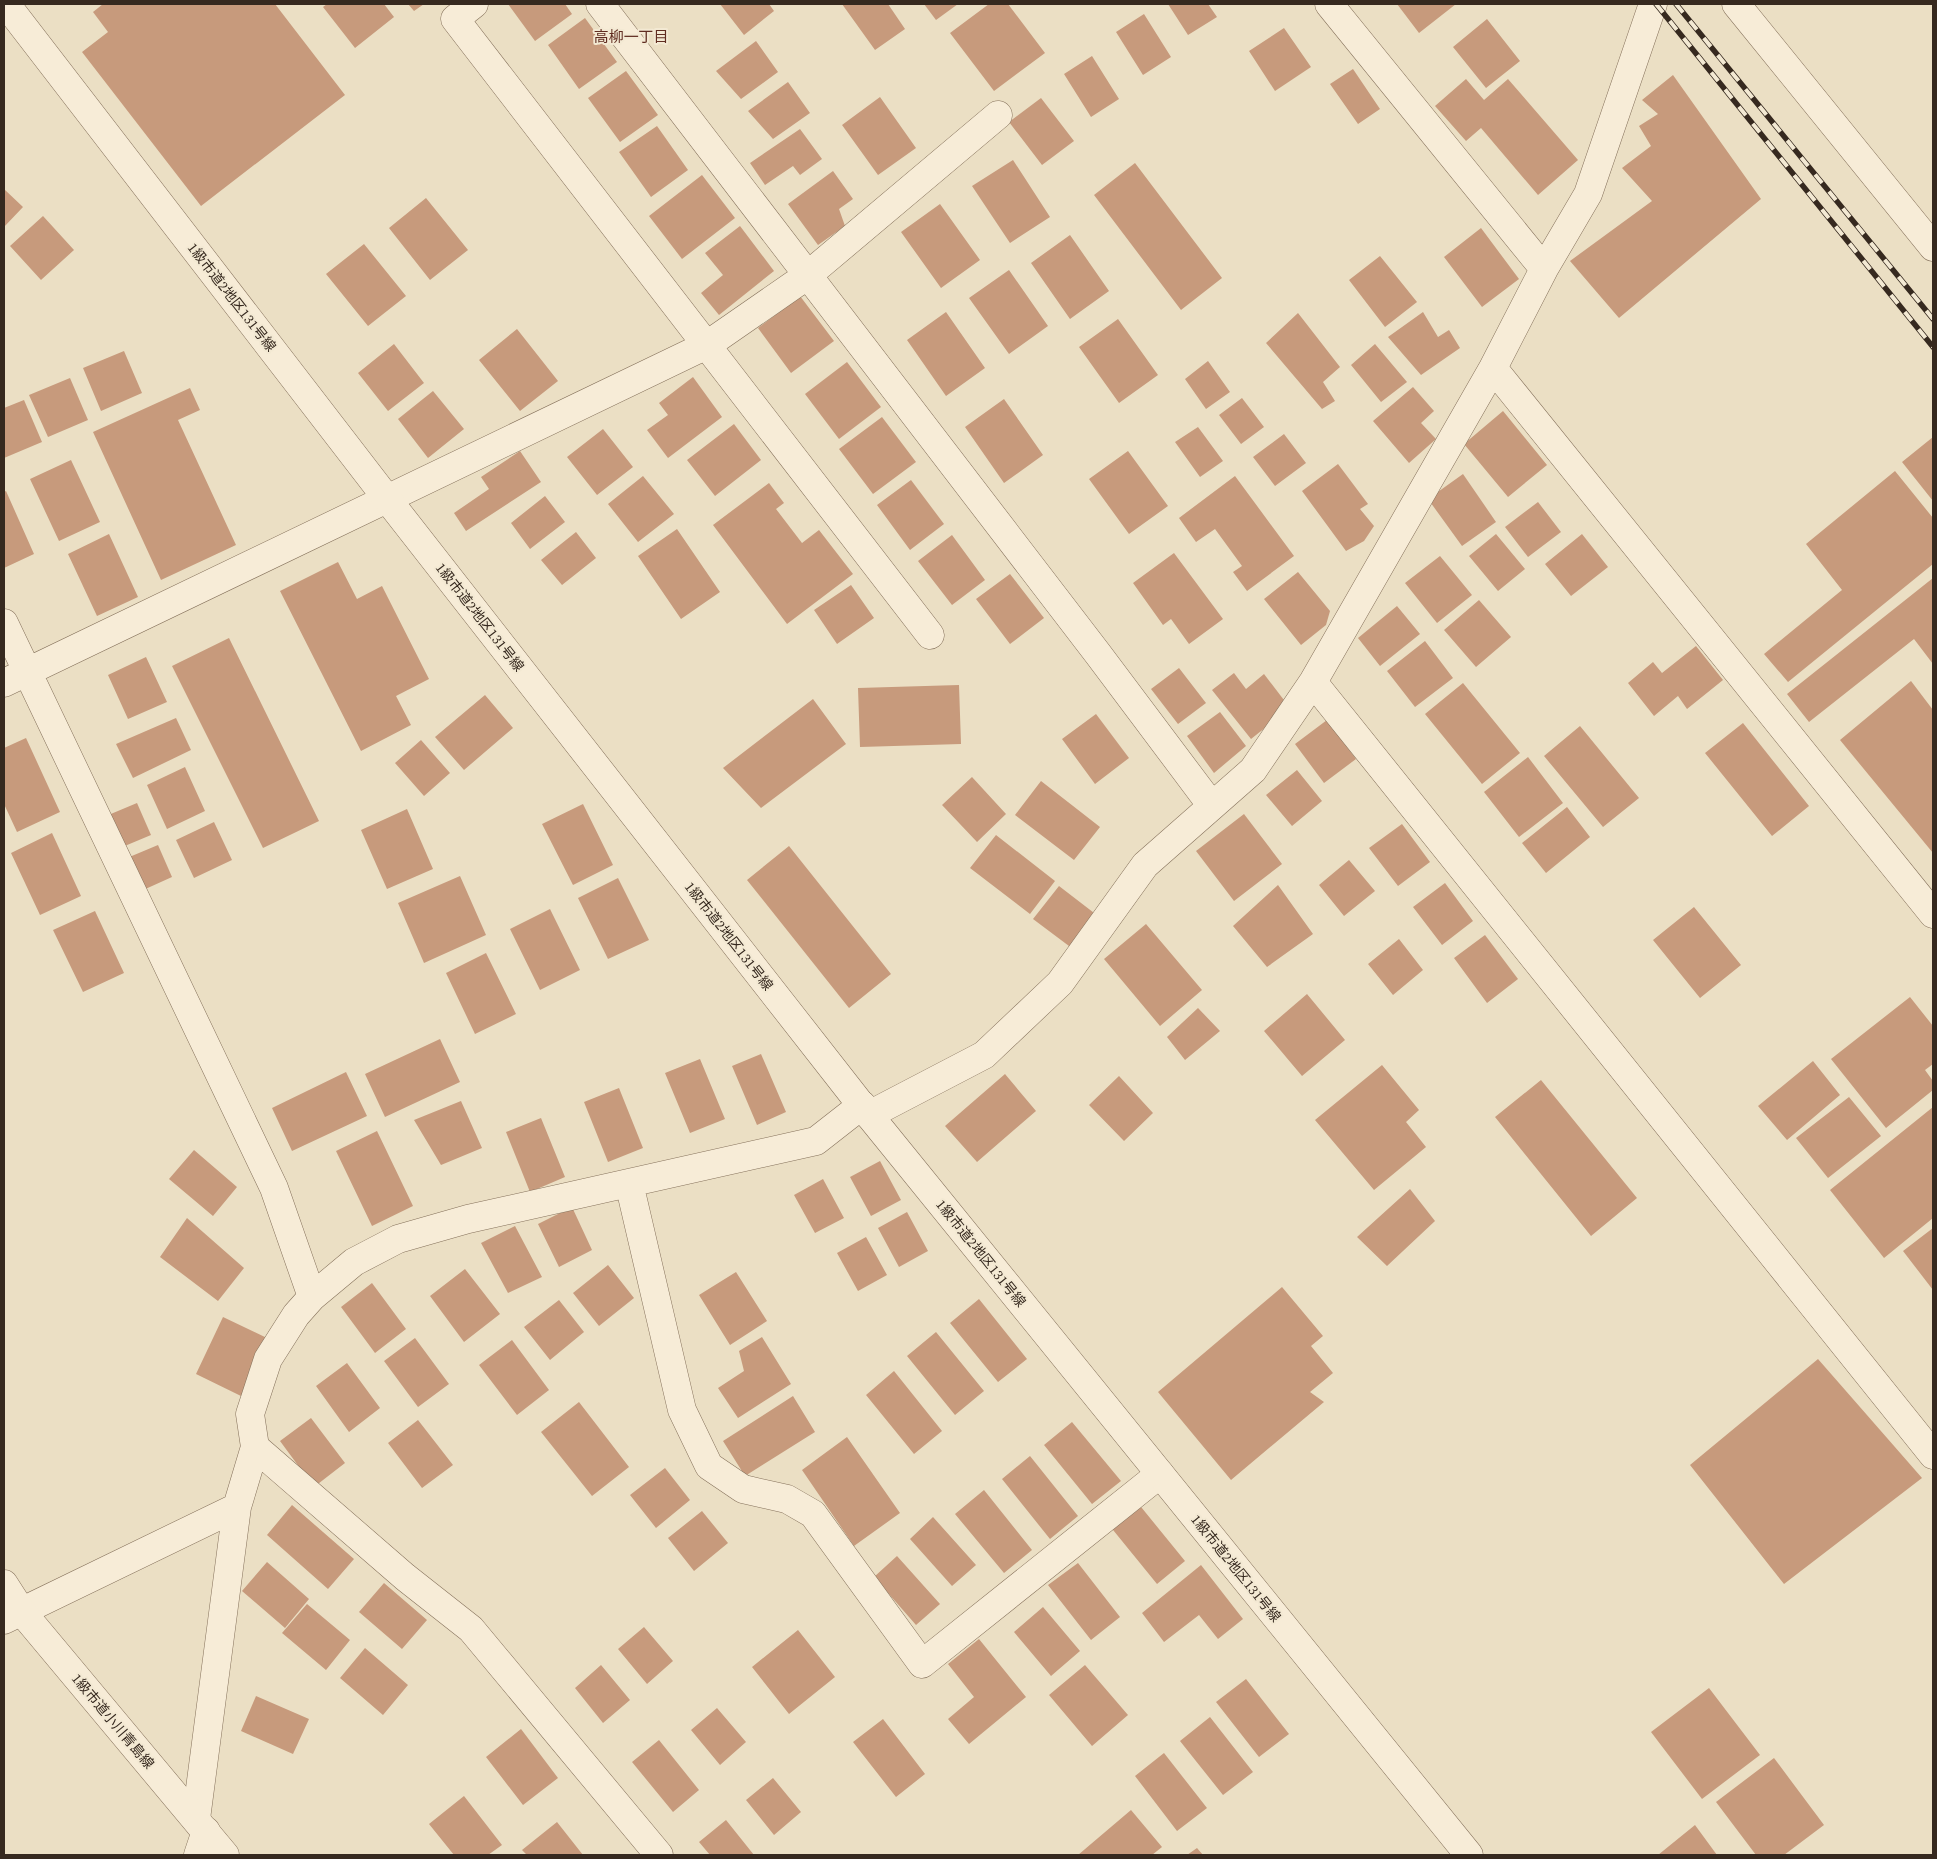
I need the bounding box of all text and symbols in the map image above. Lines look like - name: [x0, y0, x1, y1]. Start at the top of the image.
- district label: 高柳一丁目: [593, 26, 669, 47]
- street label: 1級市道2地区131号線: [183, 238, 281, 356]
- street label: 1級市道2地区131号線: [431, 558, 529, 676]
- street label: 1級市道2地区131号線: [680, 877, 778, 995]
- street label: 1級市道2地区131号線: [931, 1195, 1031, 1311]
- street label: 1級市道2地区131号線: [1186, 1510, 1286, 1626]
- street label: 1級市道小川青島線: [67, 1669, 159, 1773]

